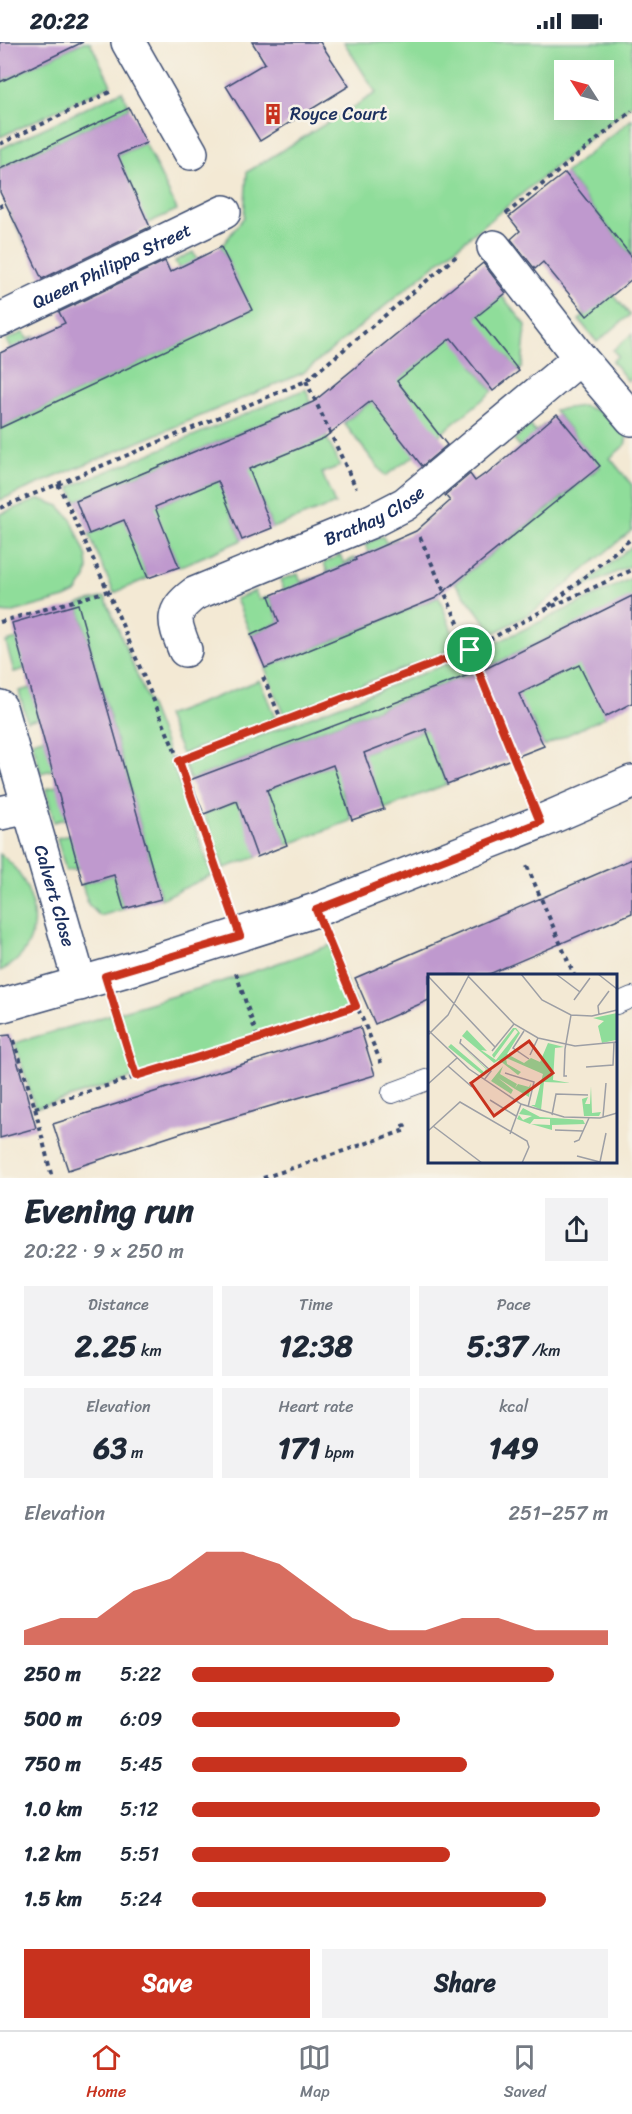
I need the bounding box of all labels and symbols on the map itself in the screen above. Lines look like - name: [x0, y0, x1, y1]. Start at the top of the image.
- north arrow: [554, 60, 614, 120]
- place label: Royce Court: [290, 98, 387, 130]
- building icon: Royce Court: [261, 102, 285, 126]
- street label: Queen Philippa Street: [26, 214, 197, 318]
- street label: Brathay Close: [319, 477, 432, 555]
- pin: [444, 624, 495, 675]
- street label: Calvert Close: [25, 841, 84, 951]
- inset map: [428, 974, 617, 1163]

